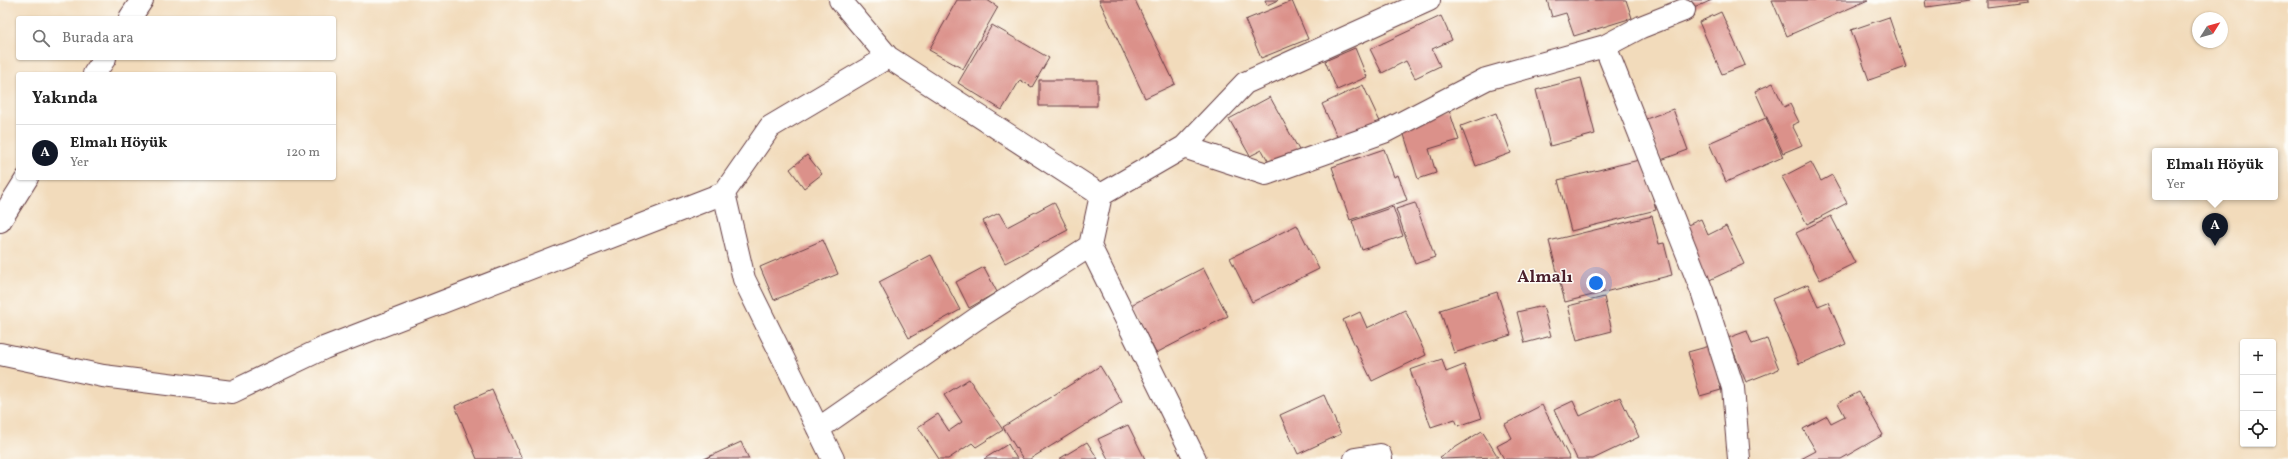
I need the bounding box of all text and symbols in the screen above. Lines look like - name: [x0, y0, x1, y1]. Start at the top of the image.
- north arrow: [2192, 12, 2228, 48]
- search box: [16, 16, 336, 60]
- icon: search: [30, 27, 52, 49]
- text: Burada ara: [62, 28, 134, 49]
- text: Yakında: [32, 87, 98, 110]
- text: Elmalı Höyük: [70, 133, 167, 154]
- text: A: [40, 144, 50, 162]
- text: 120 m: [286, 144, 320, 162]
- popup: [2152, 148, 2278, 200]
- text: Yer: [70, 154, 89, 172]
- text: Elmalı Höyük: [2166, 155, 2264, 176]
- text: Yer: [2166, 176, 2185, 194]
- pin: A: [2202, 213, 2228, 246]
- district label: Almalı: [1517, 266, 1573, 289]
- your location: [1586, 273, 1606, 293]
- map controls: [2240, 339, 2276, 447]
- button: +: [2240, 339, 2276, 375]
- button: −: [2240, 375, 2276, 411]
- button: locate: [2240, 411, 2276, 447]

